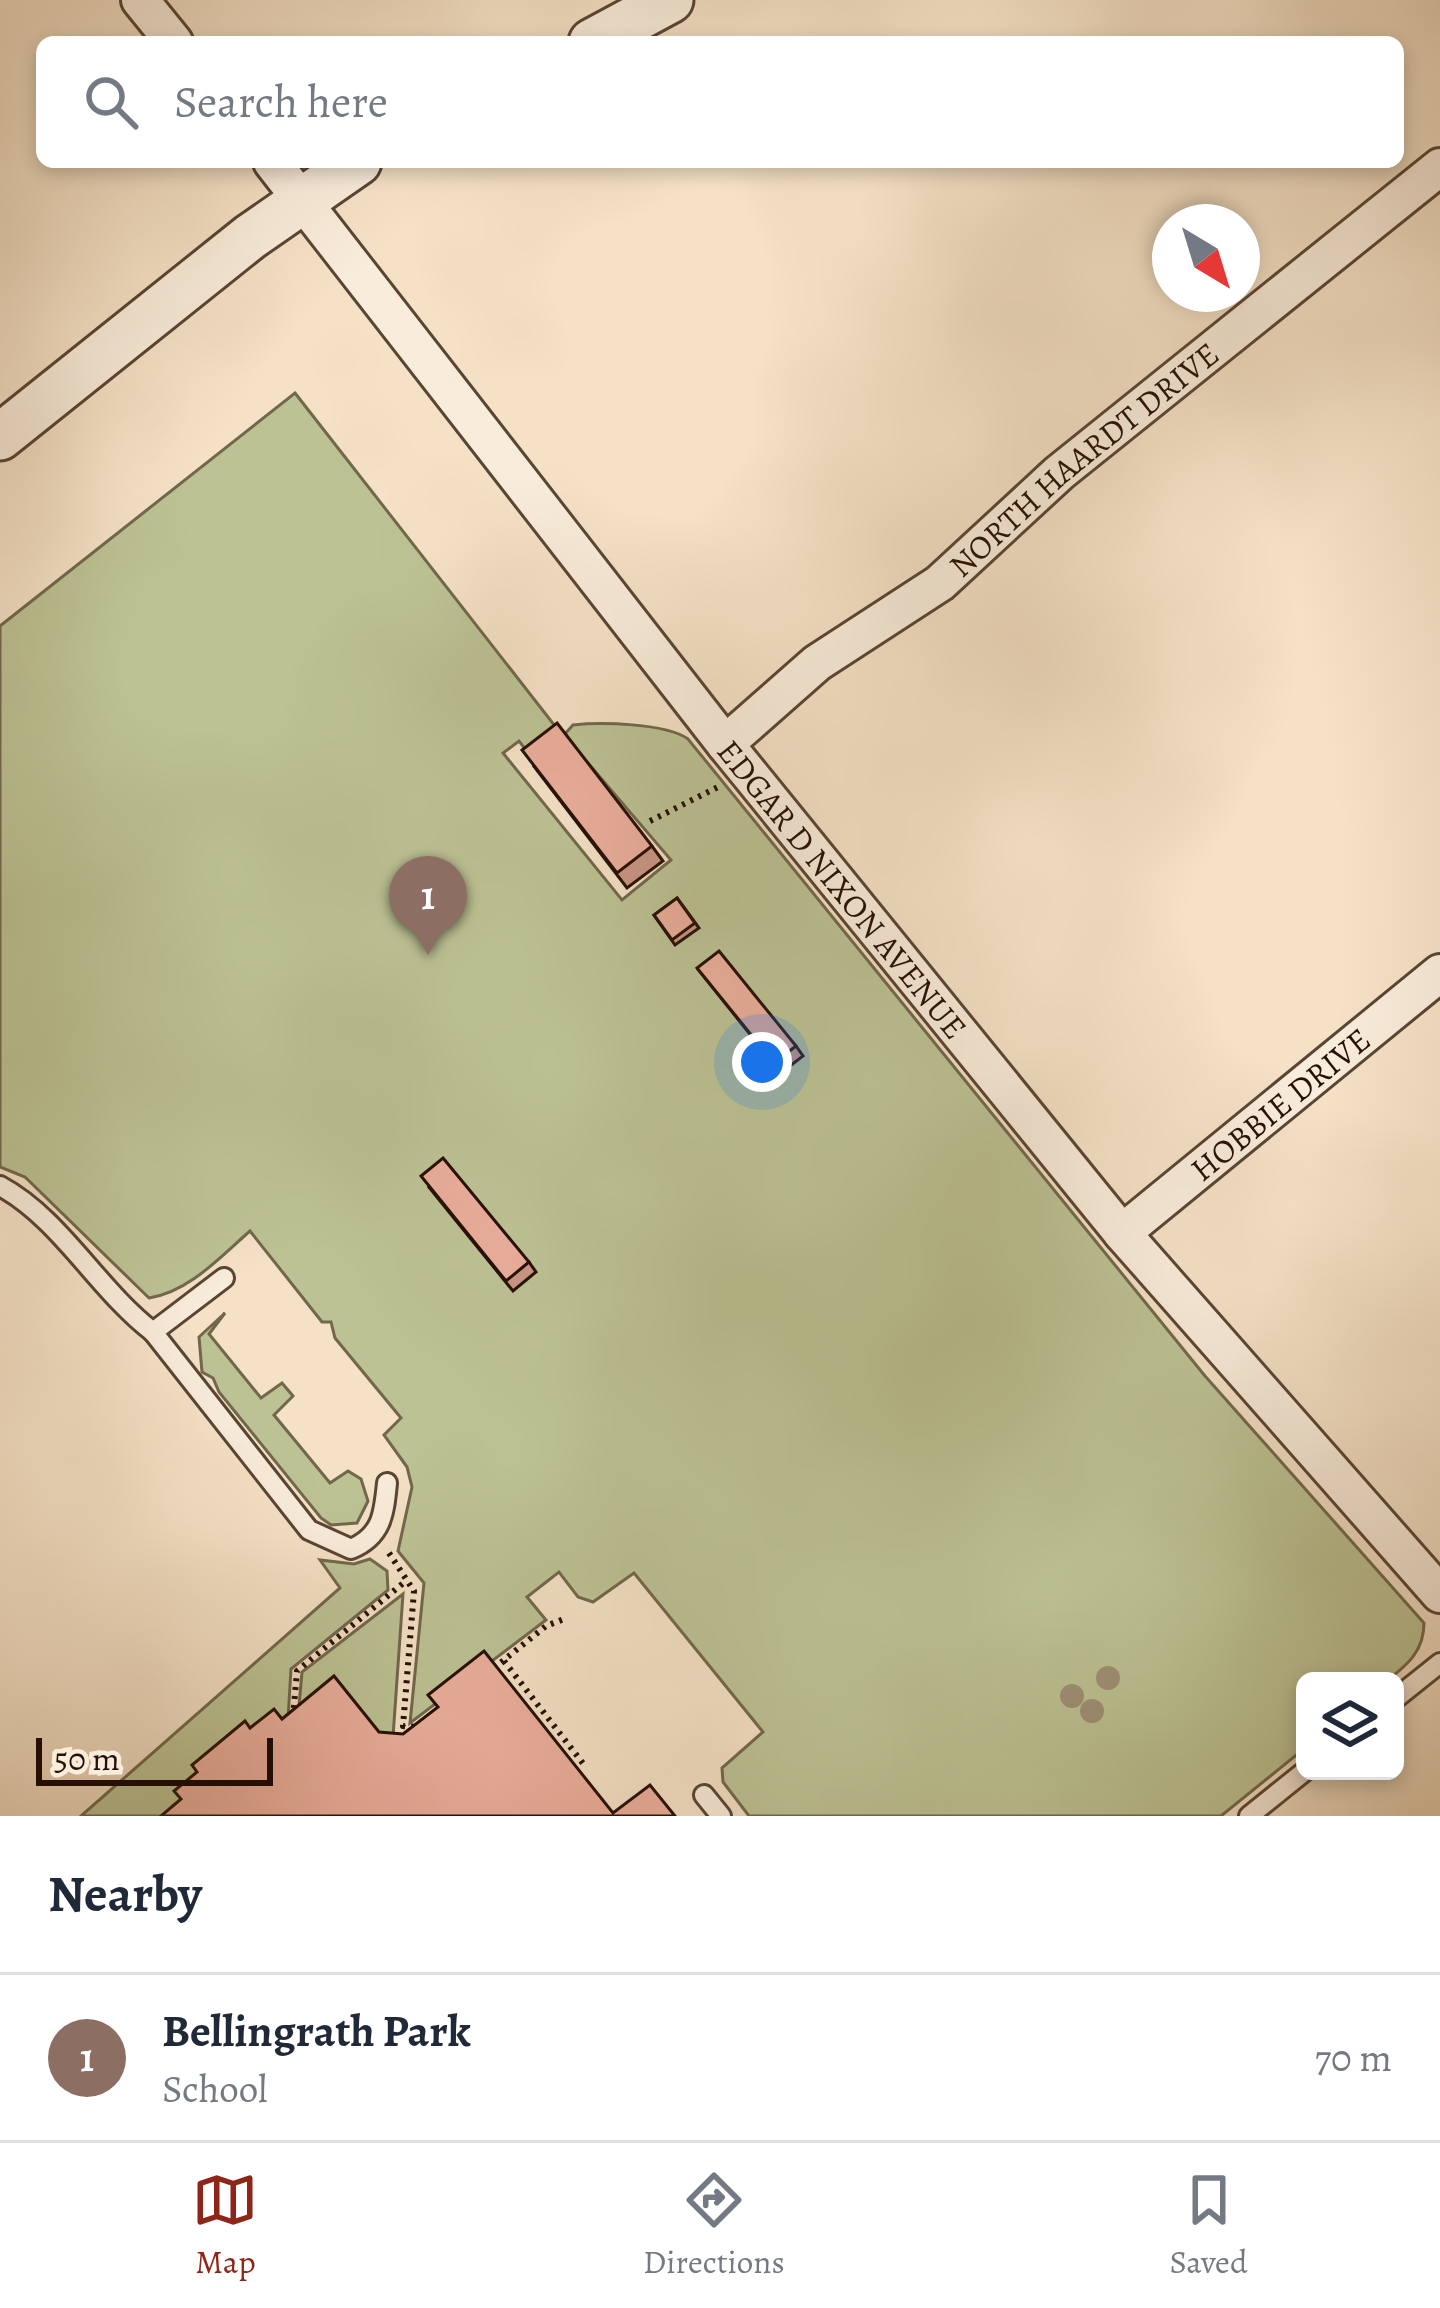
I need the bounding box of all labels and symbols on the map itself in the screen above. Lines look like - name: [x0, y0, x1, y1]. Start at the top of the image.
- north arrow: [1152, 204, 1260, 312]
- street label: NORTH HAARDT DRIVE: [939, 332, 1228, 587]
- street label: EDGAR D NIXON AVENUE: [707, 730, 977, 1048]
- pin: 1: [389, 856, 467, 955]
- street label: HOBBIE DRIVE: [1181, 1017, 1380, 1191]
- your location: [732, 1032, 792, 1092]
- scale bar: [36, 1732, 273, 1785]

